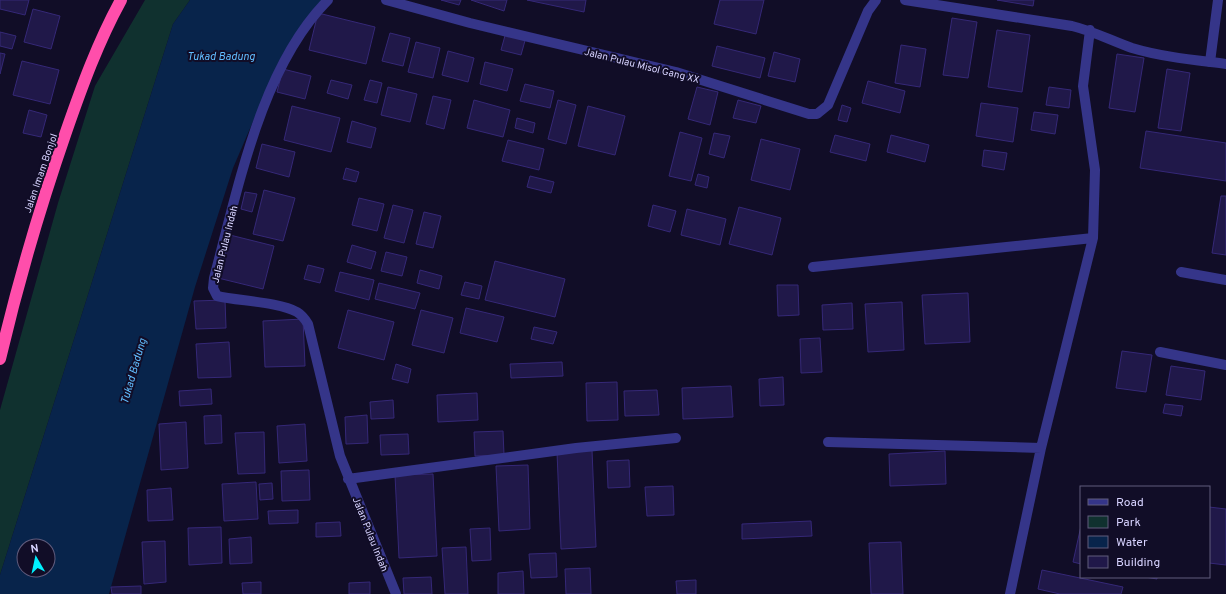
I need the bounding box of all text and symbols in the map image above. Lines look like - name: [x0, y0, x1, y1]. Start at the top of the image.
- street label: Jalan Pulau Misol Gang XX: [583, 46, 701, 87]
- water label: Tukad Badung: [187, 50, 256, 64]
- street label: Jalan Imam Bonjol: [22, 132, 61, 215]
- street label: Jalan Pulau Indah: [210, 204, 241, 284]
- water label: Tukad Badung: [118, 336, 150, 406]
- legend: [1080, 486, 1210, 578]
- street label: Jalan Pulau Indah: [349, 495, 391, 574]
- text: Road: [1116, 495, 1144, 511]
- text: Park: [1116, 515, 1141, 531]
- text: Water: [1116, 535, 1148, 551]
- north arrow: [16, 538, 56, 578]
- text: N: [30, 542, 40, 557]
- text: Building: [1116, 555, 1160, 571]

